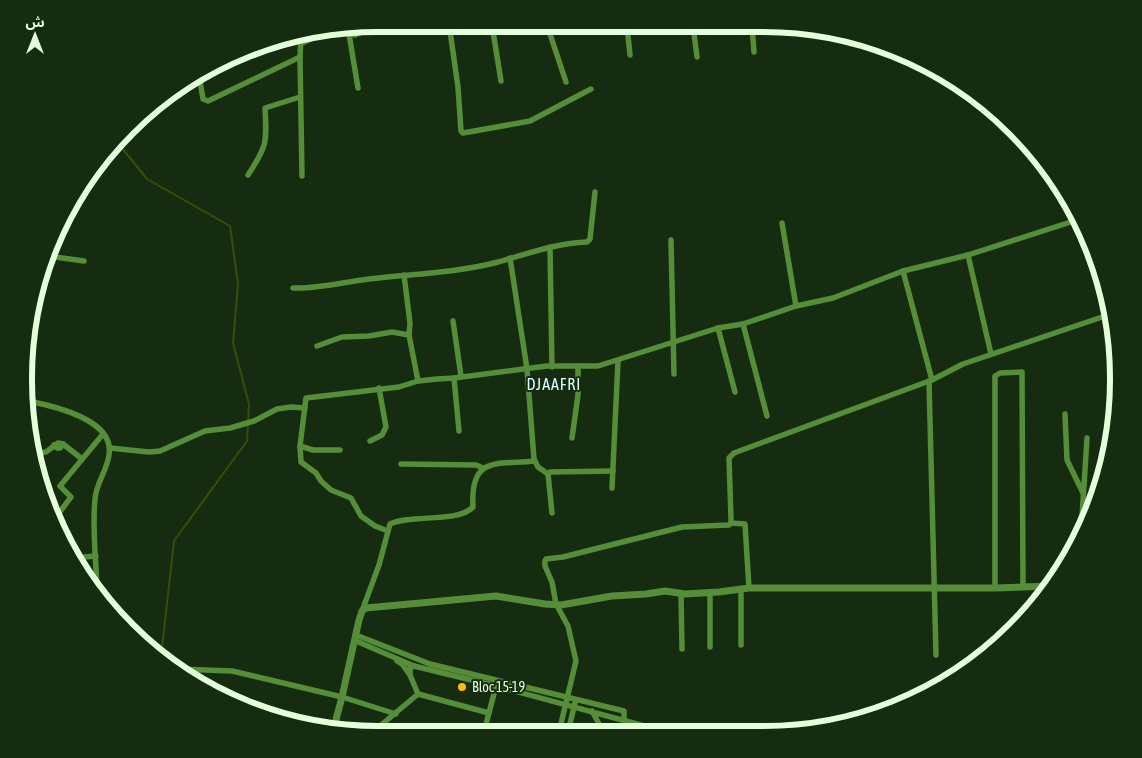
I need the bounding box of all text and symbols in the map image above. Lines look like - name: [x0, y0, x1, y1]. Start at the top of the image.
- north arrow: [10, 10, 60, 60]
- text: ش: [25, 14, 45, 30]
- district label: DJAAFRI: [527, 375, 581, 393]
- place label: Bloc 15-19: [472, 679, 525, 695]
- marker: Bloc 15-19: [456, 681, 468, 693]

